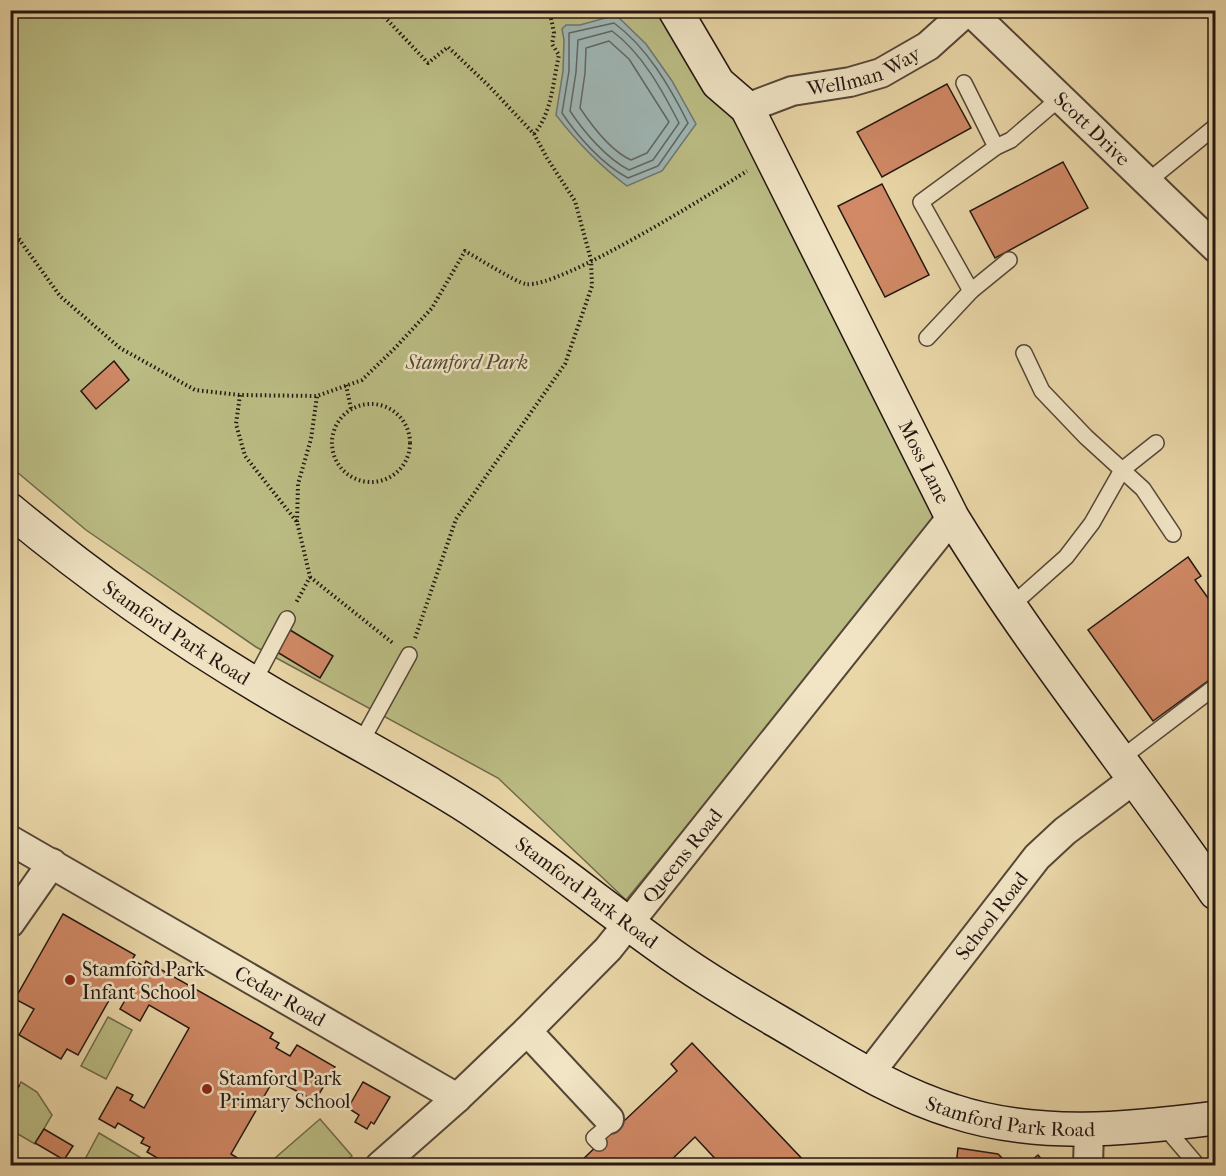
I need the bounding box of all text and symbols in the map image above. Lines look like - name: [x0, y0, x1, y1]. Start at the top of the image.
- street label: Wellman Way: [805, 41, 926, 101]
- street label: Scott Drive: [1049, 87, 1135, 171]
- park label: Stamford Park: [405, 351, 528, 374]
- street label: Moss Lane: [894, 417, 955, 508]
- street label: Stamford Park Road: [98, 576, 255, 691]
- street label: Queens Road: [638, 803, 728, 908]
- street label: Stamford Park Road: [511, 832, 663, 954]
- street label: School Road: [951, 867, 1034, 965]
- place label: Stamford Park Infant School: [82, 958, 205, 1004]
- street label: Cedar Road: [231, 961, 330, 1032]
- marker: Stamford Park Infant School: [63, 973, 77, 987]
- place label: Stamford Park Primary School: [219, 1067, 351, 1113]
- marker: Stamford Park Primary School: [200, 1082, 214, 1096]
- street label: Stamford Park Road: [922, 1092, 1096, 1141]

